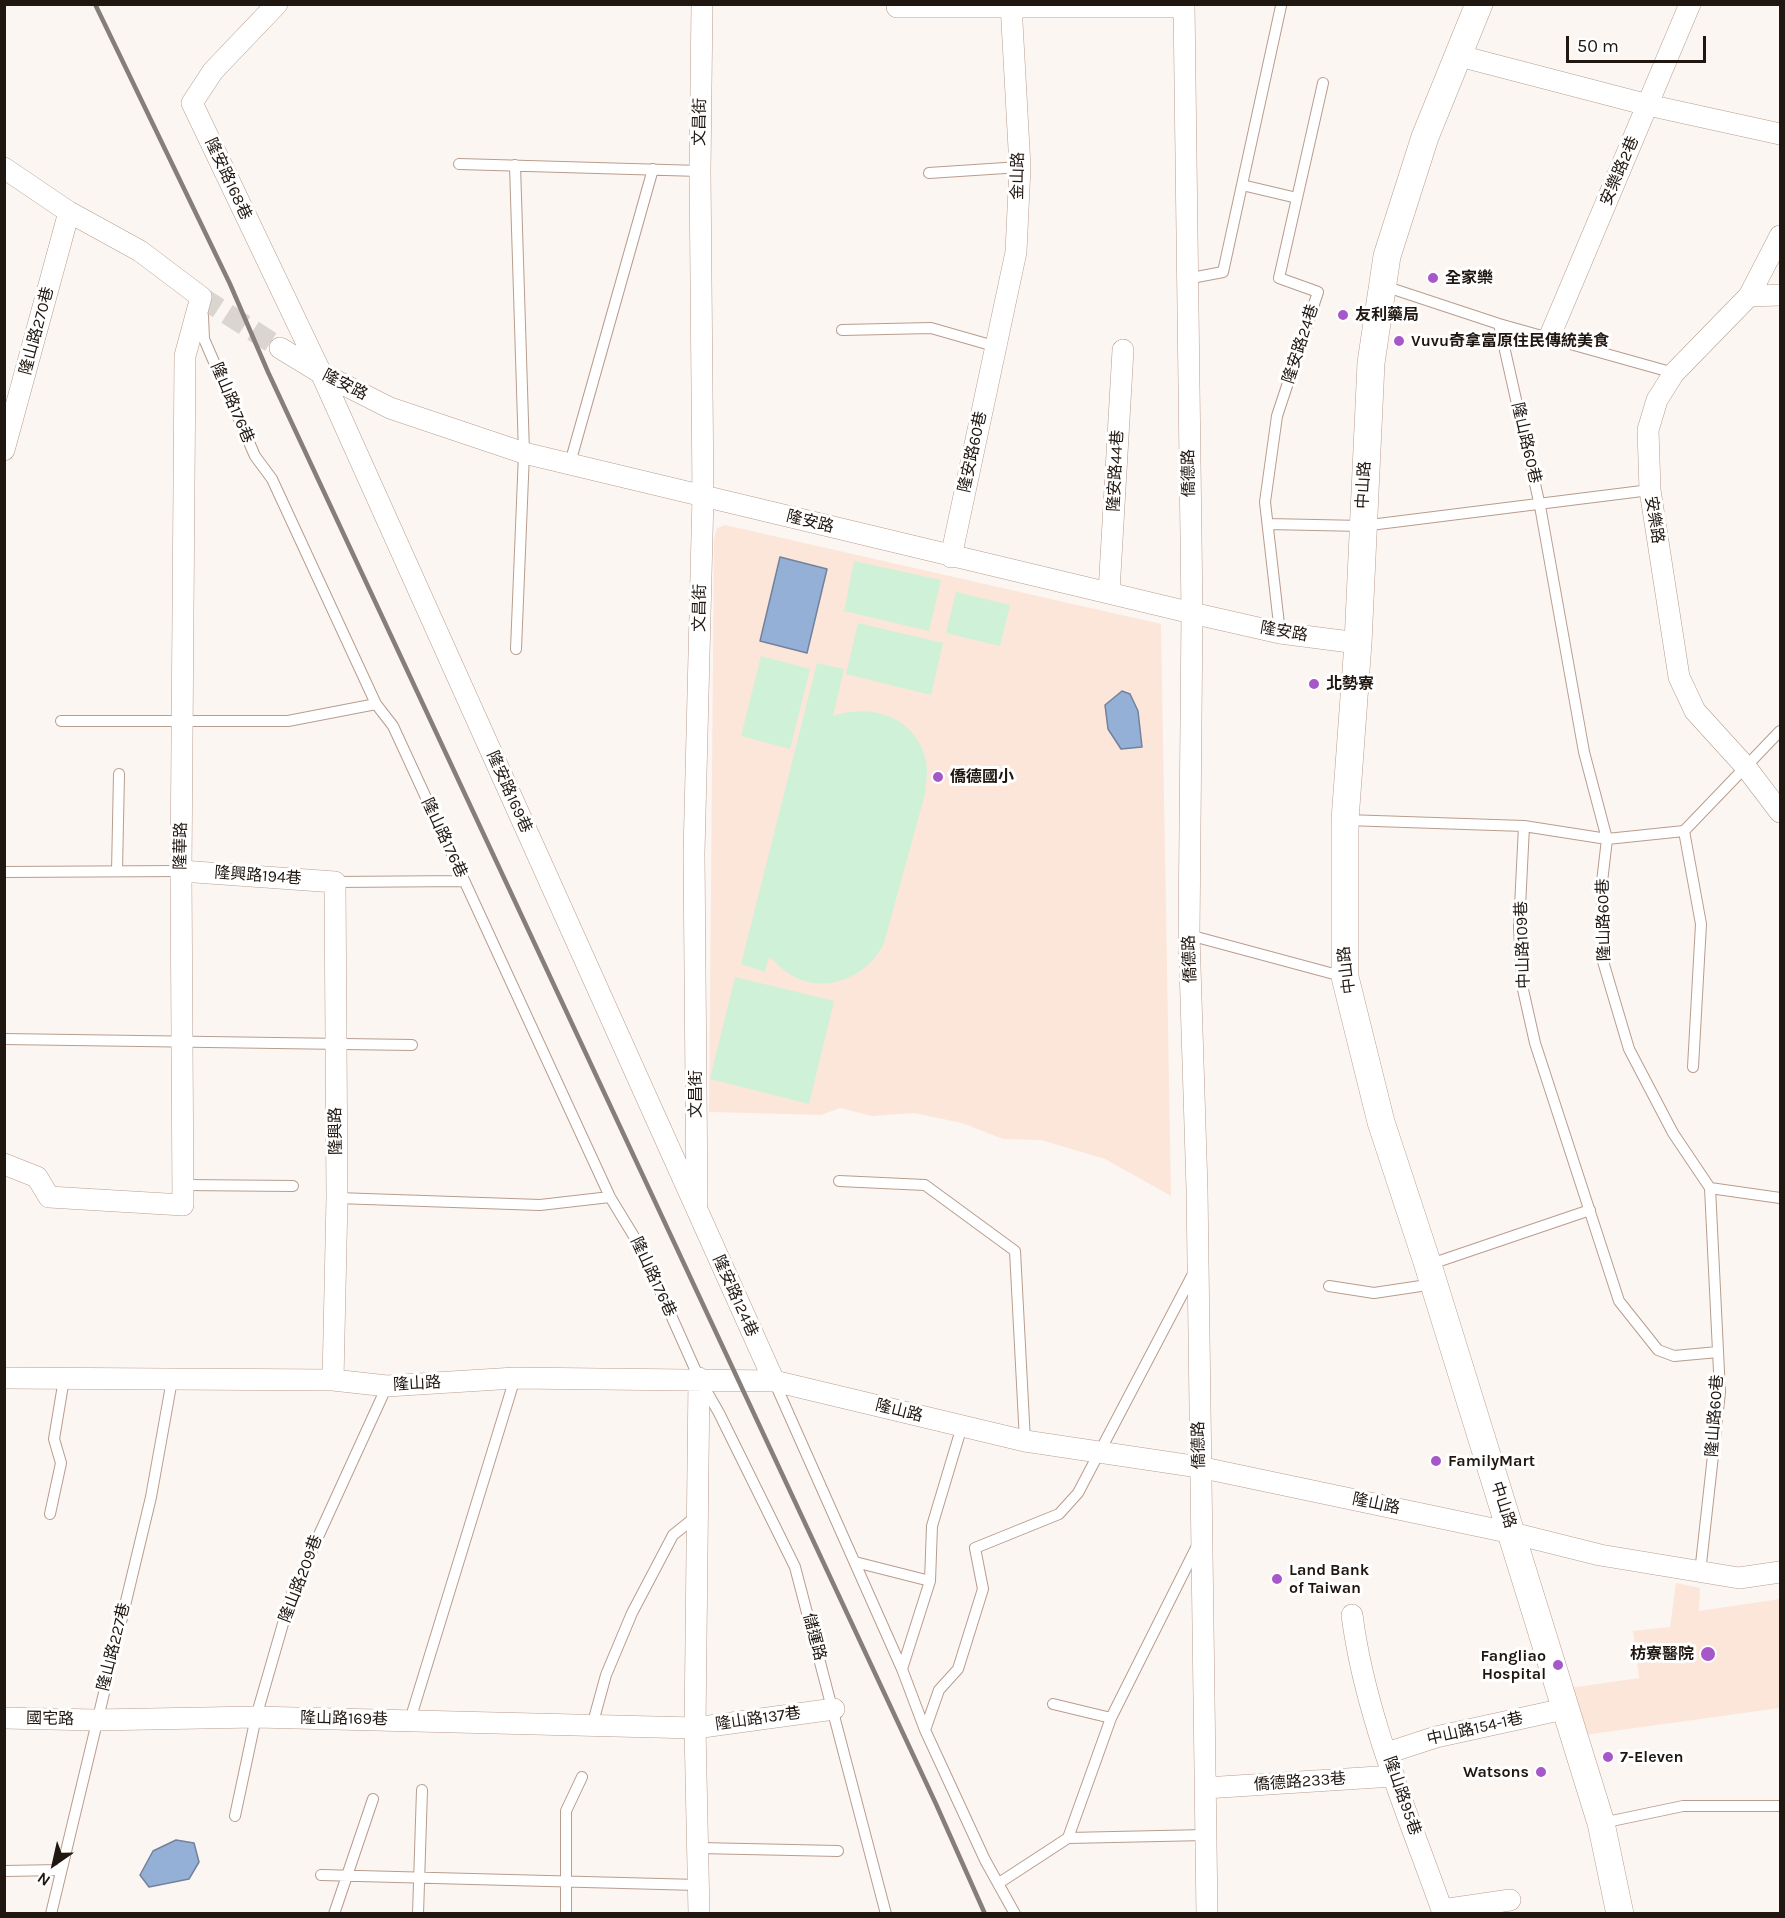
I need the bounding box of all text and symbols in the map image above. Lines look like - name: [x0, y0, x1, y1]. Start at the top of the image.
- scale bar: [1569, 24, 1708, 62]
- text: 50 m: [1577, 35, 1619, 57]
- street label: 文昌街: [690, 98, 710, 146]
- street label: 安樂路2巷: [1597, 134, 1643, 208]
- street label: 隆安路168巷: [201, 135, 255, 223]
- street label: 金山路: [1008, 152, 1028, 200]
- place label: 全家樂: [1445, 268, 1493, 288]
- marker: 全家樂: [1426, 271, 1440, 285]
- street label: 隆山路270巷: [16, 285, 58, 377]
- street label: 隆安路24巷: [1279, 302, 1323, 386]
- place label: 友利藥局: [1355, 305, 1419, 325]
- marker: 友利藥局: [1336, 308, 1350, 322]
- place label: Vuvu奇拿富原住民傳統美食: [1411, 331, 1609, 351]
- marker: Vuvu奇拿富原住民傳統美食: [1392, 334, 1406, 348]
- street label: 隆山路176巷: [206, 360, 258, 446]
- street label: 隆安路: [319, 366, 371, 404]
- street label: 隆山路60巷: [1507, 401, 1545, 485]
- street label: 隆安路60巷: [955, 410, 991, 494]
- street label: 隆安路44巷: [1104, 430, 1128, 512]
- street label: 僑德路: [1179, 449, 1199, 497]
- street label: 中山路: [1353, 461, 1375, 509]
- street label: 安樂路: [1641, 495, 1667, 545]
- street label: 隆安路: [784, 507, 836, 537]
- street label: 文昌街: [690, 584, 710, 632]
- street label: 隆安路: [1259, 618, 1309, 646]
- place label: 北勢寮: [1326, 674, 1374, 694]
- marker: 北勢寮: [1307, 677, 1321, 691]
- street label: 隆安路169巷: [482, 748, 536, 836]
- place label: 僑德國小: [950, 767, 1014, 787]
- marker: 僑德國小: [931, 770, 945, 784]
- street label: 隆山路176巷: [417, 795, 471, 881]
- street label: 隆華路: [171, 822, 191, 870]
- street label: 隆興路194巷: [214, 863, 302, 889]
- street label: 隆山路60巷: [1594, 879, 1614, 961]
- street label: 中山路109巷: [1512, 901, 1534, 989]
- street label: 僑德路: [1180, 935, 1200, 983]
- street label: 中山路: [1335, 945, 1359, 995]
- street label: 文昌街: [686, 1070, 706, 1118]
- street label: 隆興路: [326, 1107, 346, 1155]
- street label: 隆山路176巷: [626, 1234, 680, 1320]
- street label: 隆安路124巷: [708, 1252, 762, 1340]
- street label: 隆山路: [393, 1373, 441, 1395]
- street label: 隆山路60巷: [1703, 1374, 1727, 1458]
- street label: 隆山路: [873, 1396, 925, 1426]
- street label: 僑德路: [1189, 1421, 1209, 1469]
- place label: FamilyMart: [1448, 1451, 1535, 1471]
- marker: FamilyMart: [1429, 1454, 1443, 1468]
- street label: 中山路: [1486, 1479, 1520, 1531]
- street label: 隆山路: [1351, 1490, 1401, 1518]
- street label: 隆山路209巷: [276, 1533, 326, 1625]
- place label: Land Bank of Taiwan: [1289, 1560, 1369, 1598]
- marker: Land Bank of Taiwan: [1270, 1572, 1284, 1586]
- street label: 隆山路227巷: [94, 1601, 134, 1693]
- street label: 儲運路: [799, 1611, 829, 1663]
- place label: 枋寮醫院: [1630, 1644, 1694, 1664]
- marker: 枋寮醫院: [1699, 1645, 1717, 1663]
- place label: Fangliao Hospital: [1480, 1646, 1546, 1684]
- marker: Fangliao Hospital: [1551, 1658, 1565, 1672]
- street label: 隆山路137巷: [714, 1703, 802, 1735]
- street label: 國宅路: [26, 1709, 74, 1729]
- street label: 隆山路169巷: [300, 1709, 388, 1729]
- street label: 中山路154-1巷: [1425, 1709, 1525, 1749]
- place label: 7-Eleven: [1620, 1747, 1683, 1767]
- marker: 7-Eleven: [1601, 1750, 1615, 1764]
- street label: 隆山路95巷: [1380, 1754, 1424, 1838]
- place label: Watsons: [1463, 1762, 1529, 1782]
- marker: Watsons: [1534, 1765, 1548, 1779]
- street label: 僑德路233巷: [1253, 1769, 1347, 1795]
- north arrow: [24, 1834, 84, 1894]
- text: N: [34, 1868, 54, 1890]

